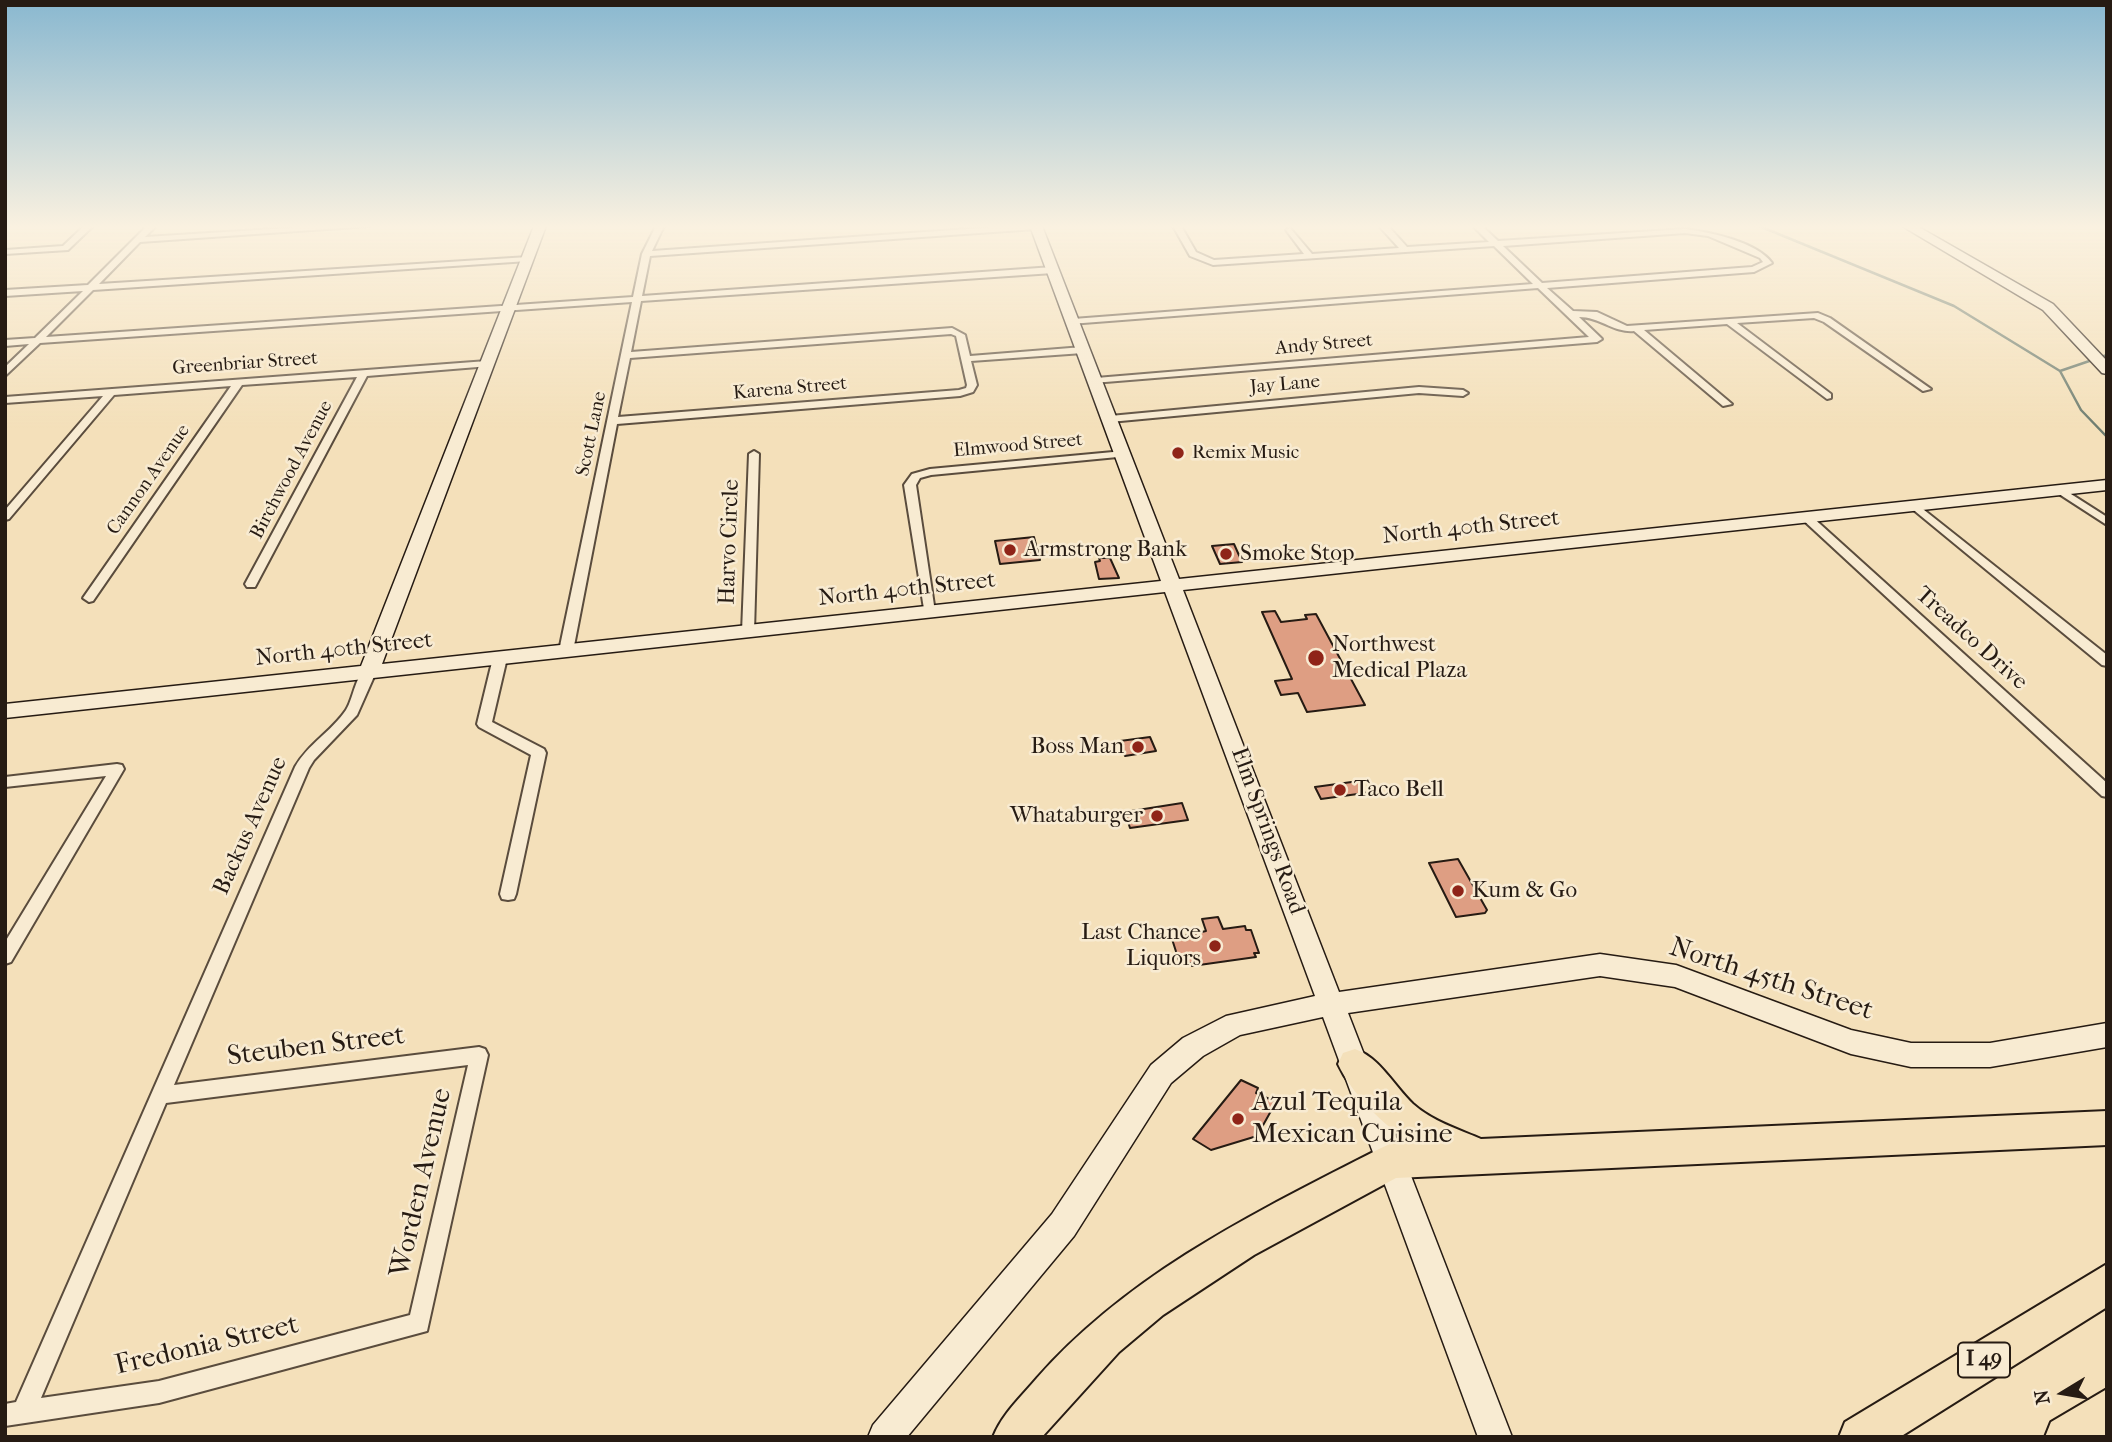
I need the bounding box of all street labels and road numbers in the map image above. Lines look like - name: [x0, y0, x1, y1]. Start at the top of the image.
- street label: Andy Street: [1274, 329, 1374, 361]
- street label: Greenbriar Street: [172, 348, 318, 380]
- street label: Jay Lane: [1249, 371, 1321, 399]
- street label: Karena Street: [732, 373, 848, 405]
- street label: Scott Lane: [572, 390, 612, 478]
- street label: Birchwood Avenue: [246, 397, 338, 543]
- street label: Cannon Avenue: [103, 420, 195, 540]
- street label: Elmwood Street: [952, 429, 1084, 463]
- street label: Harvo Circle: [714, 479, 746, 605]
- street label: North 40th Street: [1381, 505, 1561, 551]
- street label: North 40th Street: [817, 567, 997, 613]
- street label: Treadco Drive: [1909, 582, 2033, 696]
- street label: North 40th Street: [254, 627, 434, 673]
- street label: Elm Springs Road: [1224, 744, 1310, 918]
- street label: Backus Avenue: [208, 753, 294, 899]
- street label: North 45th Street: [1665, 931, 1877, 1029]
- street label: Steuben Street: [225, 1019, 407, 1075]
- street label: Worden Avenue: [384, 1085, 460, 1281]
- street label: Fredonia Street: [112, 1309, 302, 1383]
- road number: I 49: [1958, 1342, 2010, 1378]

